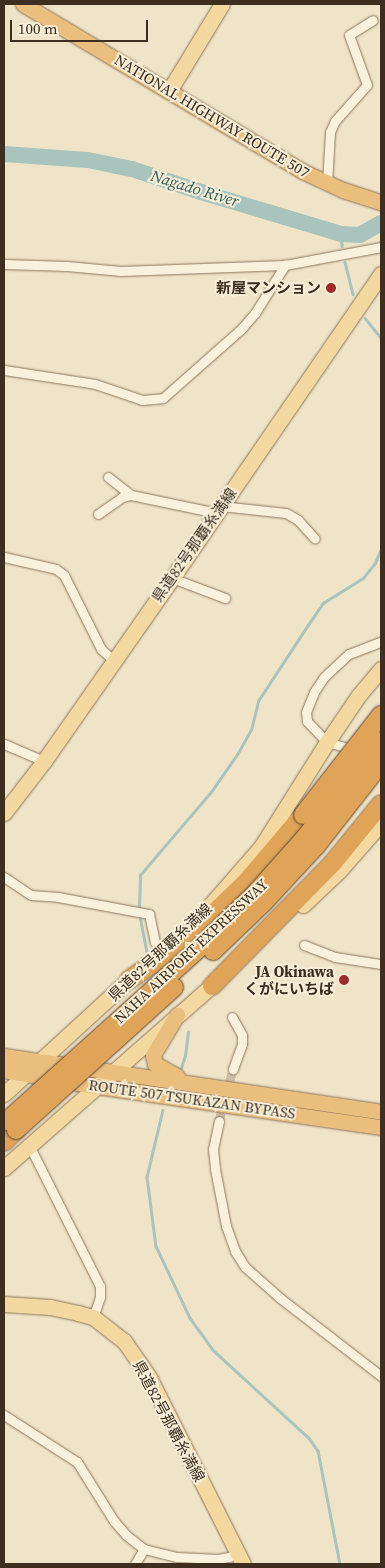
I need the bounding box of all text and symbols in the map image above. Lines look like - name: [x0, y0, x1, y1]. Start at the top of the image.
- scale bar: [12, 10, 150, 42]
- text: 100 m: [18, 18, 58, 39]
- street label: NATIONAL HIGHWAY ROUTE 507: [111, 50, 313, 182]
- water label: Nagado River: [149, 166, 241, 210]
- place label: 新屋マンション: [216, 279, 321, 297]
- marker: 新屋マンション: [325, 282, 337, 294]
- street label: 県道82号那覇糸満線: [148, 485, 240, 605]
- street label: NAHA AIRPORT EXPRESSWAY: [110, 875, 272, 1027]
- street label: 県道82号那覇糸満線: [104, 899, 216, 1005]
- place label: JA Okinawa くがにいちば: [244, 962, 334, 997]
- marker: JA Okinawa くがにいちば: [338, 974, 350, 986]
- street label: ROUTE 507 TSUKAZAN BYPASS: [87, 1076, 297, 1122]
- street label: 県道82号那覇糸満線: [129, 1357, 209, 1485]

